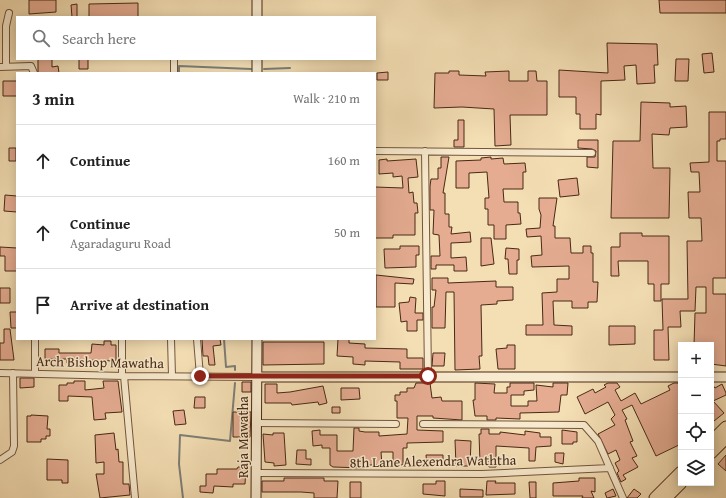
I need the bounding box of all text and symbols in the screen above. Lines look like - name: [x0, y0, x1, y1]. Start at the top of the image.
- search box: [16, 16, 376, 60]
- icon: search: [30, 27, 52, 49]
- text: Search here: [62, 28, 136, 49]
- text: 3 min: [32, 86, 74, 111]
- text: Walk · 210 m: [293, 89, 360, 108]
- icon: ahead: [32, 150, 54, 172]
- text: Continue: [70, 150, 131, 171]
- text: 160 m: [328, 151, 360, 170]
- text: Continue: [70, 213, 131, 234]
- icon: ahead: [32, 222, 54, 244]
- text: 50 m: [334, 223, 360, 242]
- text: Agaradaguru Road: [70, 234, 171, 253]
- icon: arrive: [32, 294, 54, 316]
- text: Arrive at destination: [70, 294, 209, 315]
- map controls: [678, 342, 714, 486]
- button: +: [678, 342, 714, 378]
- street label: Arch Bishop Mawatha: [36, 351, 164, 373]
- route end: [191, 367, 209, 385]
- route start: [419, 367, 437, 385]
- button: −: [678, 378, 714, 414]
- street label: Raja Mawatha: [233, 396, 253, 478]
- button: locate: [678, 414, 714, 450]
- street label: 8th Lane Alexendra Waththa: [349, 450, 517, 472]
- button: layers: [678, 450, 714, 486]

